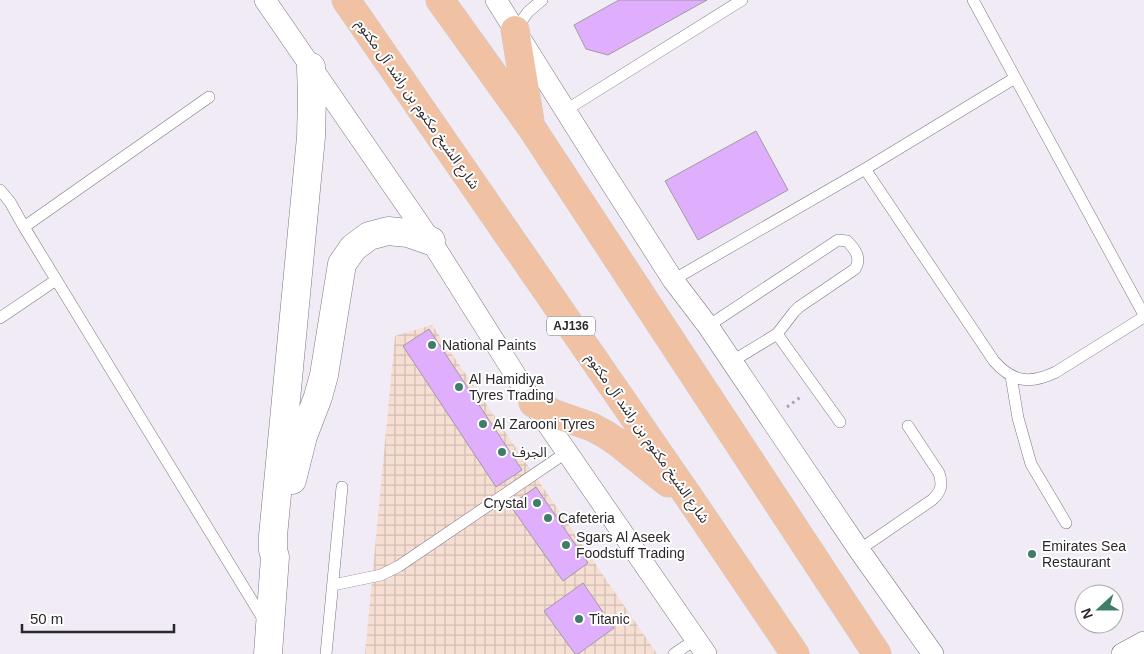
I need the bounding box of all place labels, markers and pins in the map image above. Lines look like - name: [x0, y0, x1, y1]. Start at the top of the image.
- place label: National Paints: [442, 337, 536, 353]
- marker: National Paints: [426, 339, 438, 351]
- place label: Al Hamidiya Tyres Trading: [469, 371, 554, 403]
- marker: Al Hamidiya Tyres Trading: [453, 381, 465, 393]
- place label: Al Zarooni Tyres: [493, 416, 595, 432]
- marker: Al Zarooni Tyres: [477, 418, 489, 430]
- place label: الجرف: [512, 444, 547, 461]
- marker: الجرف: [496, 446, 508, 458]
- place label: Crystal: [483, 495, 527, 511]
- marker: Crystal: [531, 497, 543, 509]
- place label: Cafeteria: [558, 510, 615, 526]
- marker: Cafeteria: [542, 512, 554, 524]
- place label: Sgars Al Aseek Foodstuff Trading: [576, 529, 685, 561]
- place label: Emirates Sea Restaurant: [1042, 538, 1126, 570]
- marker: Sgars Al Aseek Foodstuff Trading: [560, 539, 572, 551]
- marker: Emirates Sea Restaurant: [1026, 548, 1038, 560]
- place label: Titanic: [589, 611, 630, 627]
- marker: Titanic: [573, 613, 585, 625]

